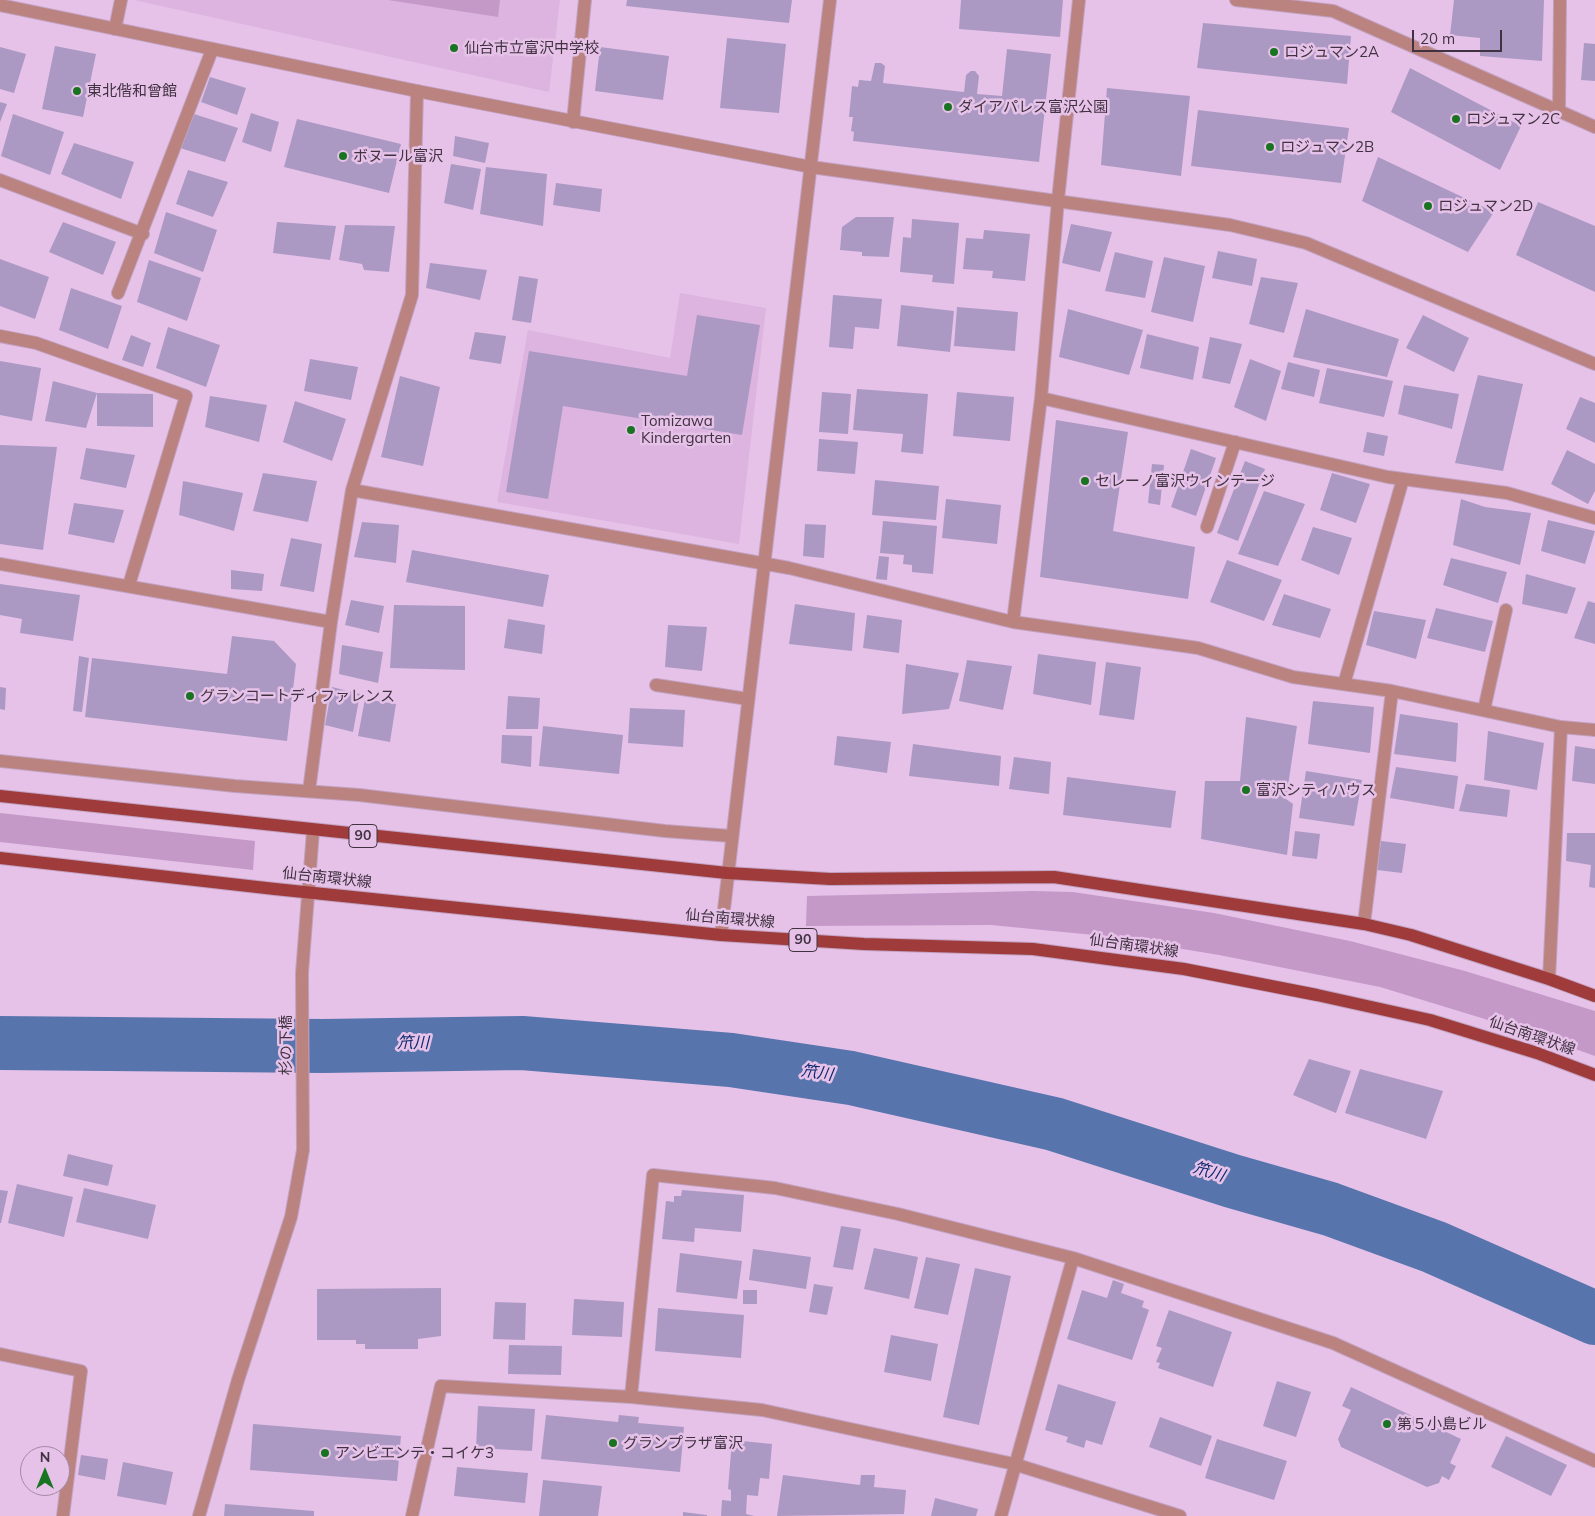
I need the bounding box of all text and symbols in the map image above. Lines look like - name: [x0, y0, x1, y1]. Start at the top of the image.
- scale bar: [1415, 20, 1505, 52]
- text: 20 m: [1420, 29, 1455, 48]
- place label: 仙台市立富沢中学校: [464, 39, 599, 57]
- marker: 仙台市立富沢中学校: [448, 42, 460, 54]
- place label: ロジュマン2A: [1284, 43, 1379, 61]
- marker: ロジュマン2A: [1268, 46, 1280, 58]
- place label: 東北偕和曾館: [87, 82, 177, 100]
- marker: 東北偕和曾館: [71, 85, 83, 97]
- place label: ダイアパレス富沢公園: [958, 98, 1108, 116]
- marker: ダイアパレス富沢公園: [942, 101, 954, 113]
- place label: ロジュマン2C: [1466, 110, 1560, 128]
- marker: ロジュマン2C: [1450, 113, 1462, 125]
- place label: ロジュマン2B: [1280, 138, 1374, 156]
- marker: ロジュマン2B: [1264, 141, 1276, 153]
- place label: ボヌール富沢: [353, 147, 443, 165]
- marker: ボヌール富沢: [337, 150, 349, 162]
- place label: ロジュマン2D: [1438, 197, 1533, 215]
- marker: ロジュマン2D: [1422, 200, 1434, 212]
- place label: Tomizawa Kindergarten: [641, 412, 731, 447]
- marker: Tomizawa Kindergarten: [625, 424, 637, 436]
- place label: セレーノ富沢ウィンテージ: [1095, 472, 1275, 490]
- marker: セレーノ富沢ウィンテージ: [1079, 475, 1091, 487]
- place label: グランコートディファレンス: [200, 687, 395, 705]
- marker: グランコートディファレンス: [184, 690, 196, 702]
- place label: 富沢シティハウス: [1256, 781, 1376, 799]
- marker: 富沢シティハウス: [1240, 784, 1252, 796]
- road number: 90: [349, 824, 377, 848]
- street label: 仙台南環状線: [281, 864, 373, 892]
- street label: 仙台南環状線: [684, 906, 776, 932]
- road number: 90: [789, 928, 817, 952]
- street label: 仙台南環状線: [1088, 931, 1180, 961]
- street label: 仙台南環状線: [1487, 1013, 1577, 1059]
- street label: 杉の下橋: [277, 1015, 295, 1075]
- water label: 笊川: [397, 1033, 429, 1053]
- water label: 笊川: [800, 1061, 834, 1085]
- water label: 笊川: [1191, 1158, 1227, 1186]
- place label: 第５小島ビル: [1397, 1415, 1487, 1433]
- marker: 第５小島ビル: [1381, 1418, 1393, 1430]
- place label: グランプラザ富沢: [623, 1434, 743, 1452]
- marker: グランプラザ富沢: [607, 1437, 619, 1449]
- place label: アンビエンテ・コイケ3: [335, 1444, 494, 1462]
- north arrow: [20, 1446, 70, 1496]
- marker: アンビエンテ・コイケ3: [319, 1447, 331, 1459]
- text: N: [40, 1448, 50, 1466]

